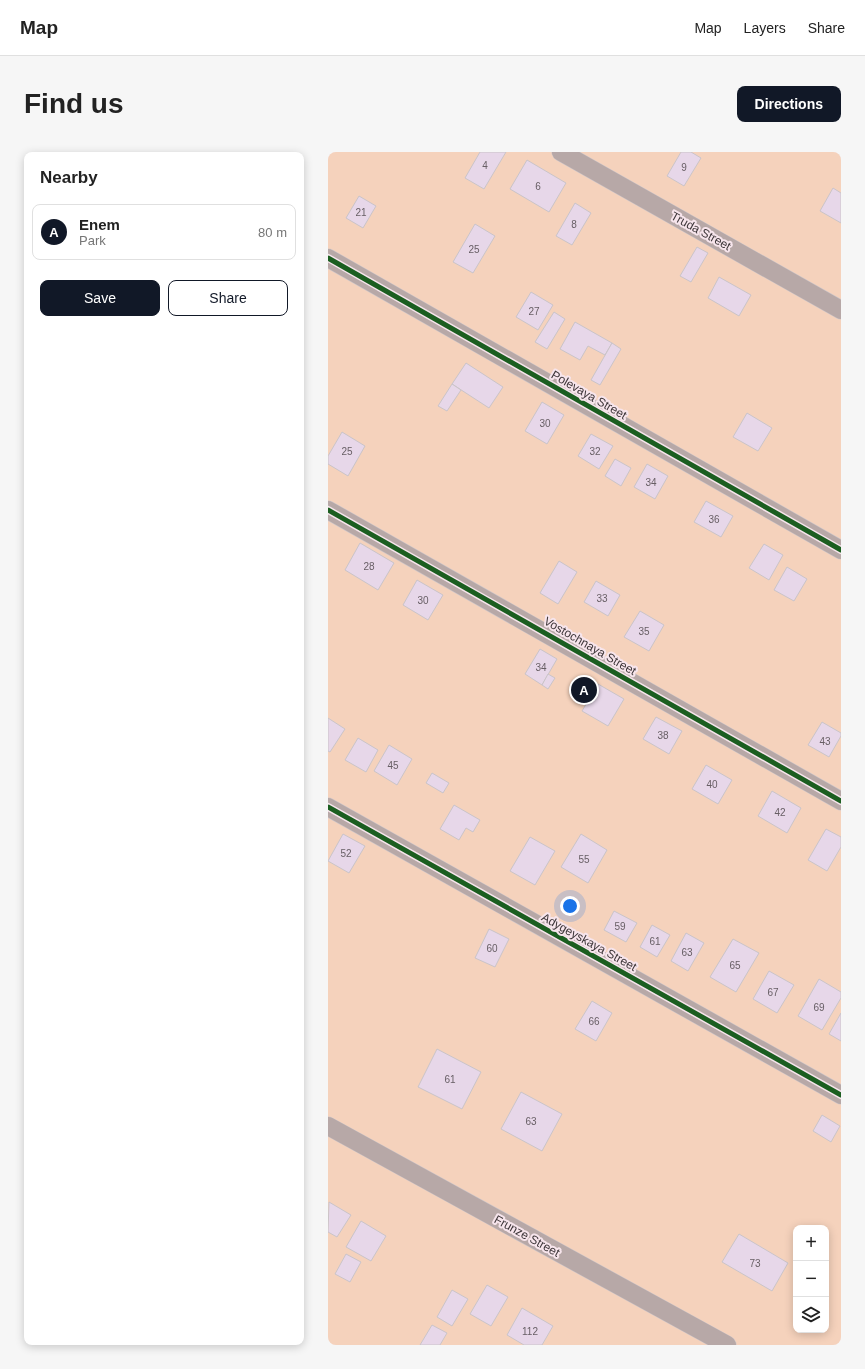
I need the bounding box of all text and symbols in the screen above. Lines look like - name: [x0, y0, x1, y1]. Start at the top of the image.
- text: Map: [20, 17, 58, 38]
- text: Map: [694, 20, 722, 36]
- text: Layers: [744, 20, 786, 36]
- text: Share: [808, 20, 845, 36]
- button: Directions: [737, 86, 841, 122]
- text: Find us: [24, 88, 124, 119]
- house number: 4: [482, 160, 488, 171]
- house number: 9: [681, 162, 687, 173]
- text: Nearby: [40, 168, 98, 187]
- house number: 6: [535, 181, 541, 192]
- house number: 21: [355, 207, 367, 218]
- street label: Truda Street: [669, 209, 734, 254]
- text: Enem: [79, 216, 120, 233]
- house number: 8: [571, 219, 577, 230]
- text: A: [49, 225, 59, 240]
- text: 80 m: [258, 225, 287, 240]
- text: Park: [79, 233, 106, 248]
- house number: 25: [468, 244, 480, 255]
- button: Save: [40, 280, 160, 316]
- button: Share: [168, 280, 288, 316]
- house number: 27: [528, 306, 540, 317]
- street label: Polevaya Street: [549, 368, 630, 423]
- house number: 30: [539, 418, 551, 429]
- house number: 25: [341, 446, 353, 457]
- house number: 32: [589, 446, 601, 457]
- house number: 34: [645, 477, 657, 488]
- house number: 36: [708, 514, 720, 525]
- house number: 28: [363, 561, 375, 572]
- house number: 33: [596, 593, 608, 604]
- house number: 30: [417, 595, 429, 606]
- street label: Vostochnaya Street: [541, 614, 639, 678]
- house number: 35: [638, 626, 650, 637]
- house number: 34: [535, 662, 547, 673]
- pin: A: [571, 675, 597, 705]
- house number: 38: [657, 730, 669, 741]
- house number: 43: [819, 736, 831, 747]
- house number: 45: [387, 760, 399, 771]
- house number: 40: [706, 779, 718, 790]
- house number: 42: [774, 807, 786, 818]
- house number: 52: [340, 848, 352, 859]
- house number: 55: [578, 854, 590, 865]
- your location: [560, 896, 580, 916]
- street label: Adygeyskaya Street: [539, 910, 640, 974]
- house number: 59: [614, 921, 626, 932]
- house number: 61: [649, 936, 661, 947]
- house number: 60: [486, 943, 498, 954]
- house number: 63: [681, 947, 693, 958]
- house number: 65: [729, 960, 741, 971]
- house number: 67: [767, 987, 779, 998]
- house number: 69: [813, 1002, 825, 1013]
- house number: 66: [588, 1016, 600, 1027]
- house number: 61: [444, 1074, 456, 1085]
- house number: 63: [525, 1116, 537, 1127]
- street label: Frunze Street: [492, 1212, 563, 1260]
- map controls: [793, 1225, 829, 1333]
- button: +: [793, 1225, 829, 1261]
- house number: 73: [749, 1258, 761, 1269]
- button: −: [793, 1261, 829, 1297]
- button: layers: [793, 1297, 829, 1333]
- house number: 112: [522, 1326, 538, 1337]

